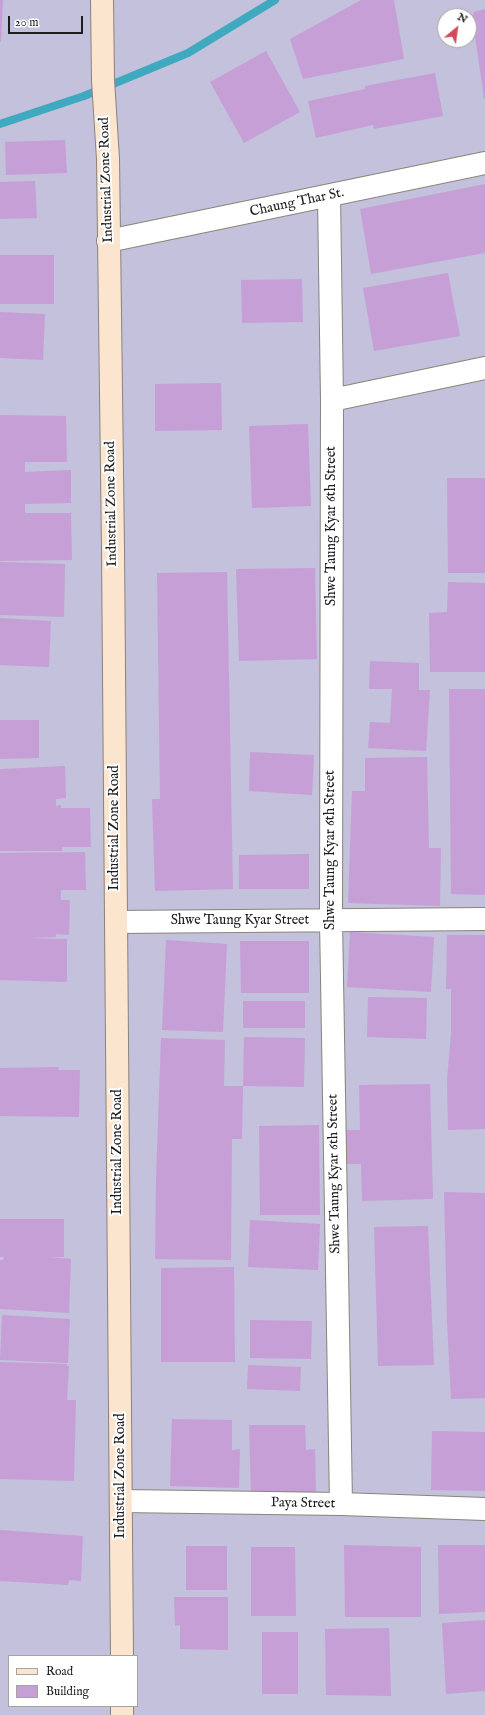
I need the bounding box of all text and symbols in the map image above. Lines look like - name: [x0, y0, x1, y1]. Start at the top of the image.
- scale bar: [10, 8, 85, 34]
- north arrow: [437, 8, 477, 48]
- text: N: [455, 10, 470, 27]
- text: 20 m: [15, 15, 38, 30]
- street label: Industrial Zone Road: [96, 117, 118, 243]
- street label: Chaung Thar St.: [248, 185, 346, 221]
- street label: Industrial Zone Road: [103, 441, 121, 567]
- street label: Shwe Taung Kyar 6th Street: [324, 446, 340, 606]
- street label: Industrial Zone Road: [107, 765, 123, 891]
- street label: Shwe Taung Kyar 6th Street: [323, 770, 339, 930]
- street label: Shwe Taung Kyar Street: [171, 913, 309, 929]
- street label: Industrial Zone Road: [110, 1089, 126, 1215]
- street label: Shwe Taung Kyar 6th Street: [325, 1094, 345, 1254]
- street label: Industrial Zone Road: [113, 1413, 129, 1539]
- street label: Paya Street: [271, 1495, 335, 1513]
- legend: [8, 1655, 138, 1707]
- text: Road: [46, 1664, 73, 1679]
- text: Building: [46, 1684, 89, 1699]

